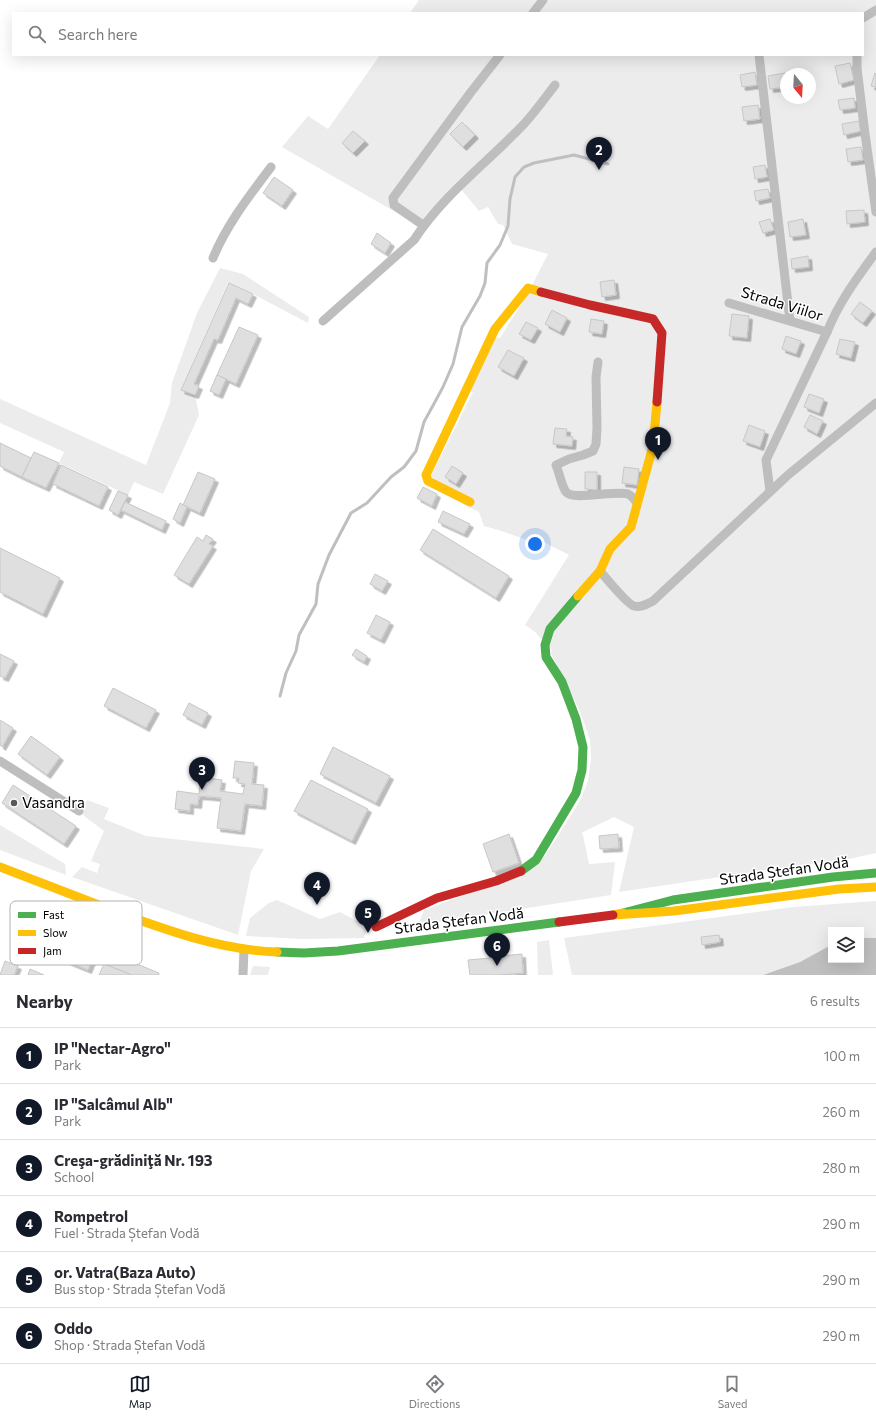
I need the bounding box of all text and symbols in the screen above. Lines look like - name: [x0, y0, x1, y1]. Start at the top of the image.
- search box: [12, 12, 864, 56]
- icon: search: [26, 23, 48, 45]
- text: Search here: [58, 25, 137, 43]
- north arrow: [780, 68, 816, 104]
- pin: 2: [586, 137, 612, 170]
- street label: Strada Viilor: [739, 282, 825, 324]
- pin: 1: [645, 427, 671, 460]
- your location: [525, 534, 545, 554]
- pin: 3: [189, 757, 215, 790]
- place label: Vasandra: [22, 793, 85, 811]
- marker: Vasandra: [9, 798, 19, 808]
- street label: Strada Ștefan Vodă: [718, 852, 850, 890]
- pin: 4: [304, 872, 330, 905]
- pin: 5: [355, 900, 381, 933]
- legend: [10, 901, 142, 965]
- street label: Strada Ștefan Vodă: [393, 903, 525, 939]
- text: Fast: [43, 908, 65, 921]
- text: Slow: [43, 926, 68, 939]
- map controls: [828, 927, 864, 963]
- button: layers: [828, 927, 864, 963]
- pin: 6: [484, 933, 510, 966]
- text: Jam: [43, 944, 62, 958]
- text: Nearby: [16, 991, 73, 1012]
- text: 6 results: [810, 993, 860, 1009]
- text: IP "Nectar-Agro": [54, 1039, 171, 1057]
- text: 1: [26, 1048, 32, 1064]
- text: 100 m: [824, 1048, 860, 1064]
- text: Park: [54, 1057, 81, 1073]
- text: IP "Salcâmul Alb": [54, 1095, 173, 1113]
- text: 2: [25, 1104, 33, 1120]
- text: 260 m: [823, 1104, 860, 1120]
- text: Park: [54, 1113, 81, 1129]
- text: Creşa-grădiniţă Nr. 193: [54, 1151, 213, 1169]
- text: 3: [25, 1160, 33, 1176]
- text: 280 m: [823, 1160, 860, 1176]
- text: School: [54, 1169, 94, 1185]
- text: Rompetrol: [54, 1207, 128, 1225]
- text: 4: [25, 1216, 33, 1232]
- text: 290 m: [823, 1216, 860, 1232]
- text: Fuel · Strada Ștefan Vodă: [54, 1225, 199, 1241]
- text: or. Vatra(Baza Auto): [54, 1263, 196, 1281]
- text: 5: [25, 1272, 33, 1288]
- text: 290 m: [823, 1272, 860, 1288]
- text: Bus stop · Strada Ștefan Vodă: [54, 1281, 225, 1297]
- text: Oddo: [54, 1319, 93, 1337]
- text: 6: [25, 1328, 33, 1344]
- text: 290 m: [823, 1328, 860, 1344]
- text: Shop · Strada Ștefan Vodă: [54, 1337, 205, 1353]
- tab: Map: [129, 1373, 151, 1410]
- tab: Directions: [409, 1373, 460, 1410]
- tab: Saved: [718, 1373, 747, 1410]

